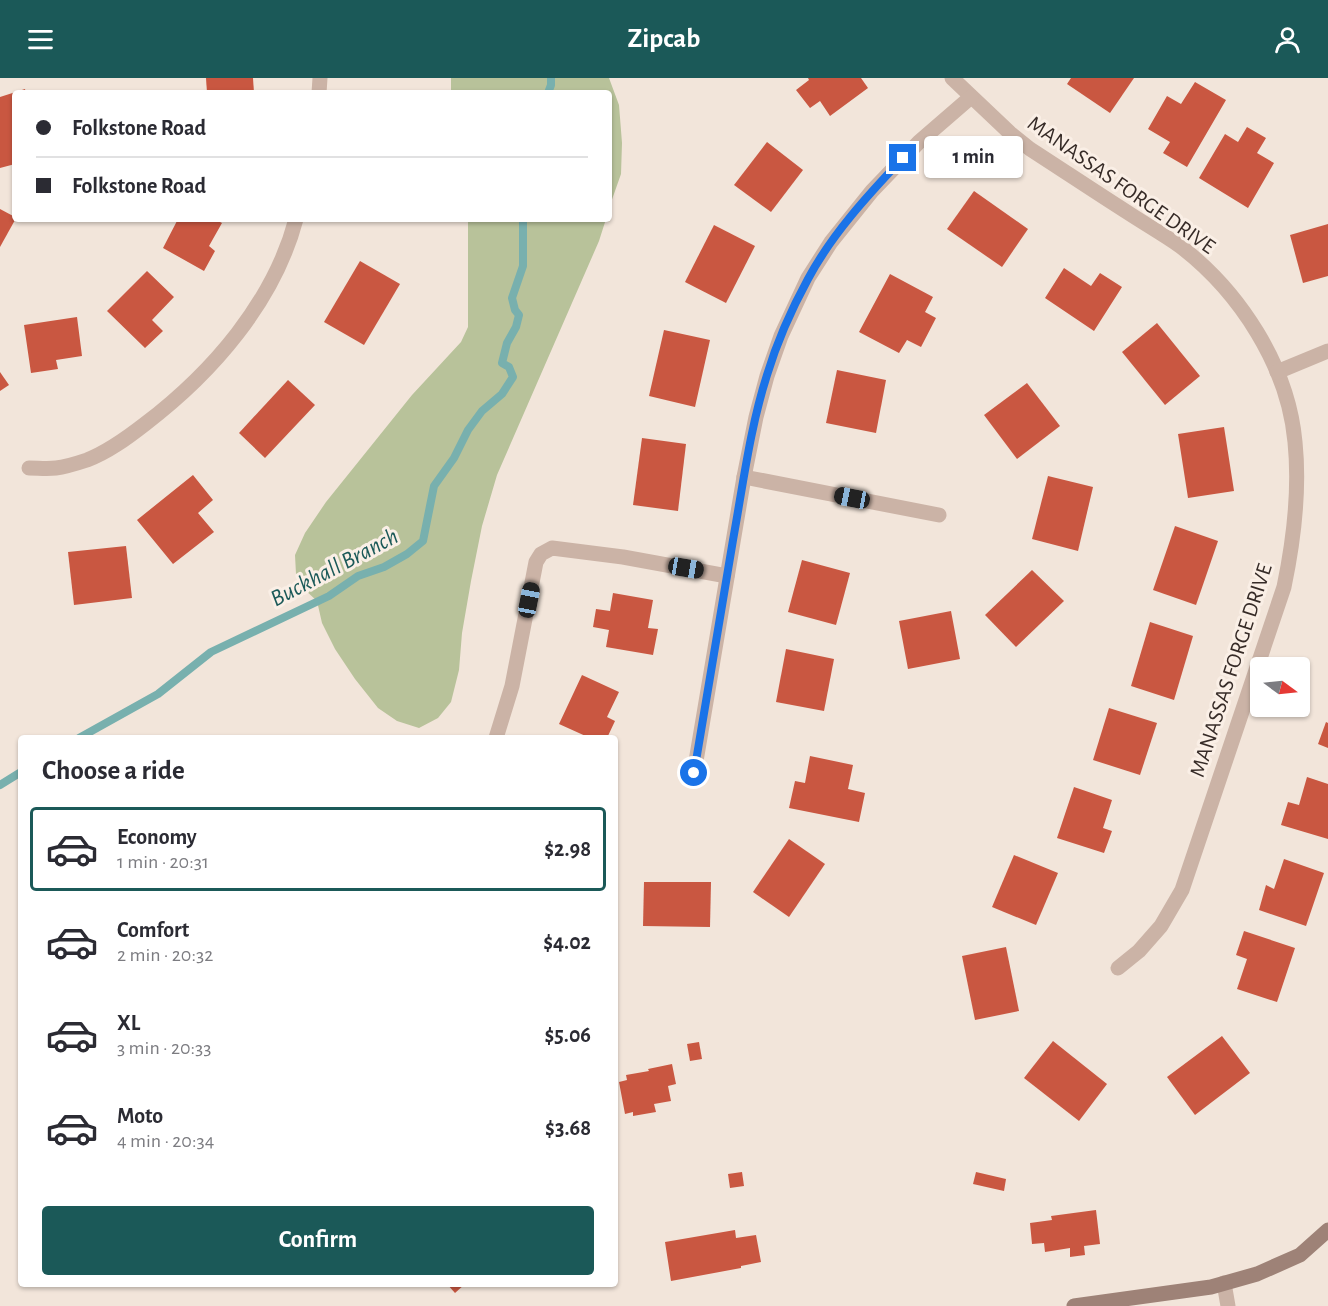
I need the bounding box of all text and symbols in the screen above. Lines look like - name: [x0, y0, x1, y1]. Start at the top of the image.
- icon: menu: [24, 23, 57, 56]
- icon: person: [1271, 23, 1304, 56]
- text: Zipcab: [628, 25, 700, 52]
- street label: MANASSAS FORGE DRIVE: [1024, 112, 1219, 258]
- text: Folkstone Road: [72, 117, 206, 139]
- callout: 1 min: [924, 137, 1023, 179]
- route end: [889, 144, 916, 171]
- text: 1 min: [952, 147, 995, 167]
- text: Folkstone Road: [72, 175, 206, 197]
- car: [833, 486, 871, 510]
- water label: Buckhall Branch: [267, 524, 402, 612]
- car: [667, 556, 705, 580]
- street label: MANASSAS FORGE DRIVE: [1186, 560, 1276, 780]
- car: [517, 581, 541, 619]
- north arrow: [1250, 657, 1310, 717]
- map controls: [1250, 657, 1310, 717]
- text: Choose a ride: [42, 757, 185, 784]
- route start: [680, 759, 707, 786]
- icon: car: [45, 822, 99, 876]
- text: Economy: [117, 826, 197, 848]
- text: $2.98: [544, 838, 591, 860]
- text: 1 min · 20:31: [117, 852, 209, 872]
- icon: car: [45, 915, 99, 969]
- text: Comfort: [117, 919, 189, 941]
- text: $4.02: [543, 931, 591, 953]
- text: 2 min · 20:32: [117, 945, 213, 965]
- icon: car: [45, 1008, 99, 1062]
- text: XL: [117, 1012, 140, 1034]
- text: $5.06: [544, 1024, 591, 1046]
- text: 3 min · 20:33: [117, 1038, 212, 1058]
- icon: car: [45, 1101, 99, 1155]
- text: Moto: [117, 1105, 163, 1127]
- text: $3.68: [545, 1117, 591, 1139]
- text: 4 min · 20:34: [117, 1131, 214, 1151]
- button: Confirm: [42, 1206, 594, 1275]

